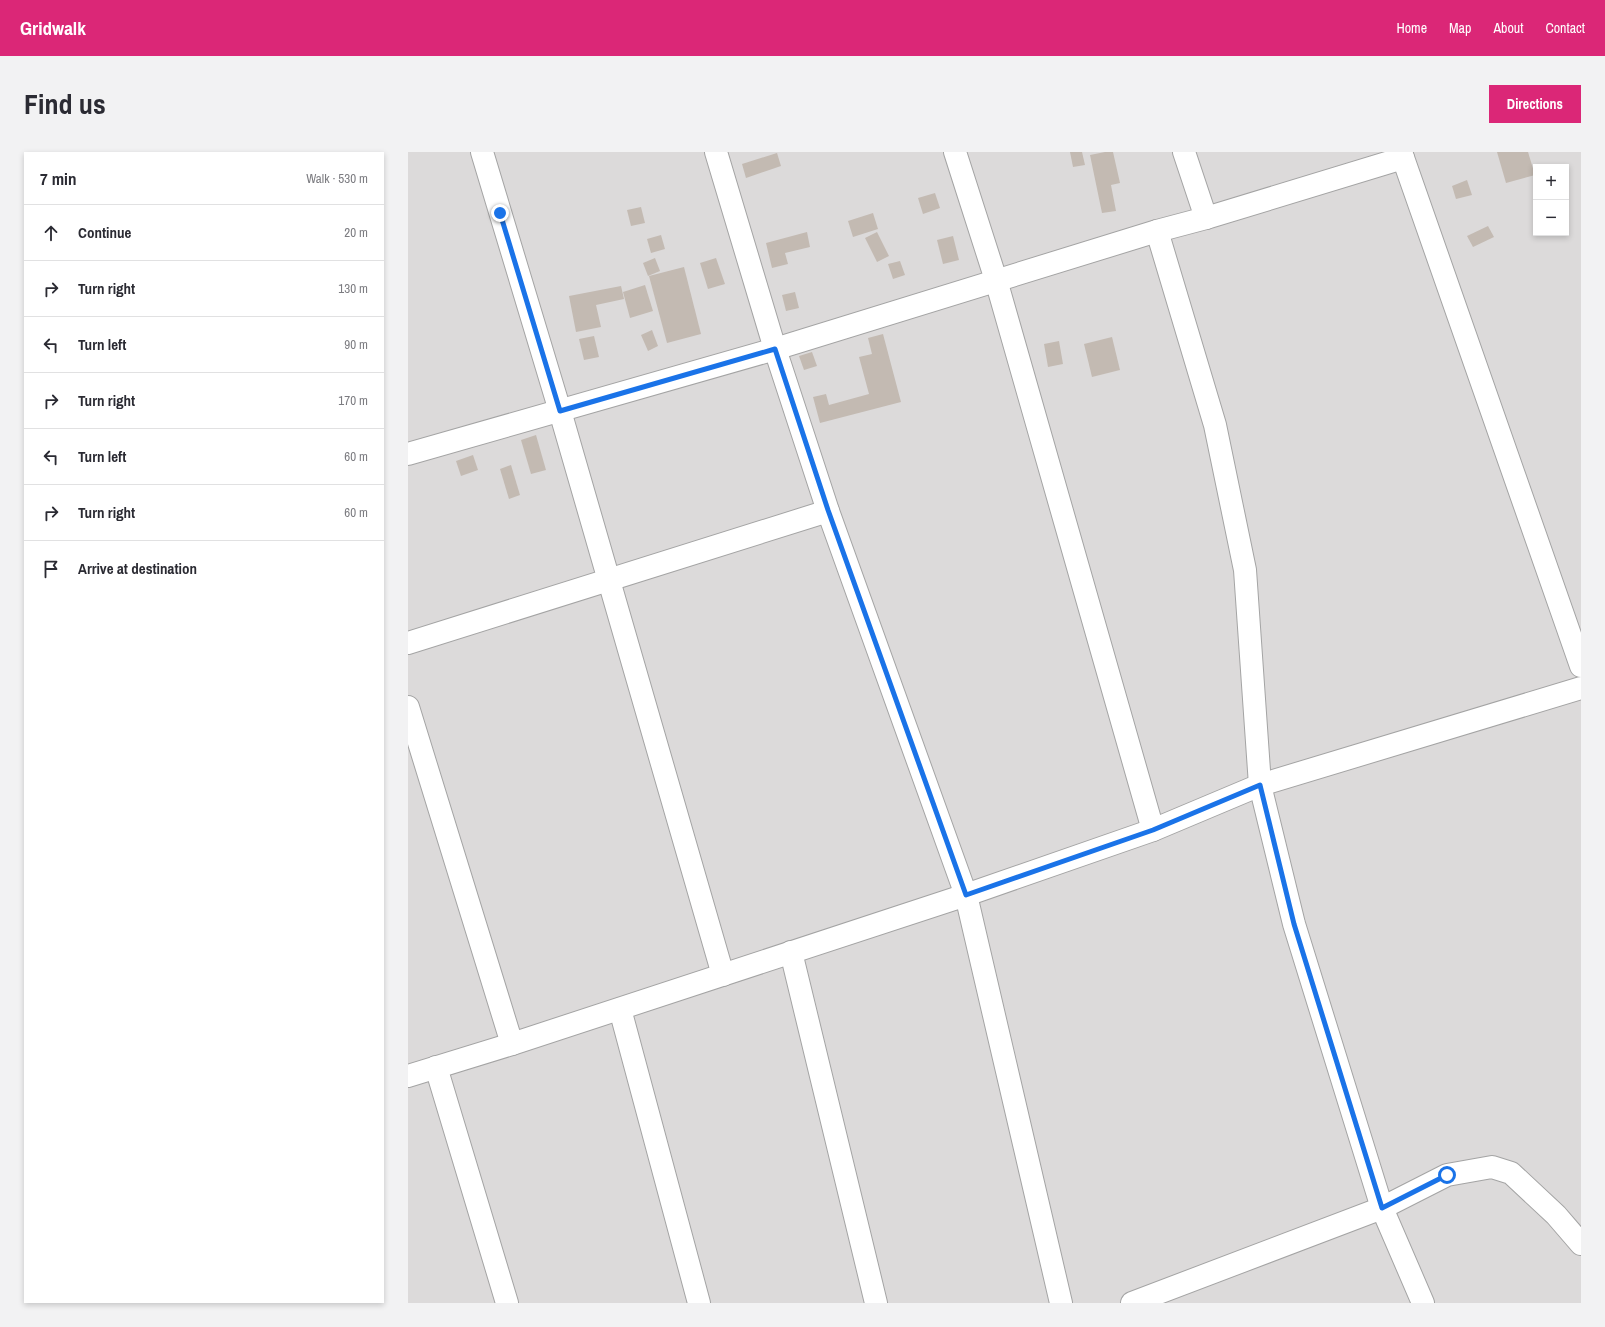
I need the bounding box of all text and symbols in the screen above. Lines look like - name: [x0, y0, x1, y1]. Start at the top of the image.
- text: Gridwalk: [20, 15, 86, 41]
- text: Home: [1396, 19, 1427, 37]
- text: Map: [1449, 19, 1471, 37]
- text: About: [1493, 19, 1523, 37]
- text: Contact: [1545, 19, 1585, 37]
- text: Find us: [24, 85, 106, 123]
- button: Directions: [1489, 85, 1581, 123]
- map controls: [1533, 164, 1569, 236]
- button: +: [1533, 164, 1569, 200]
- text: 7 min: [40, 167, 76, 190]
- text: Walk · 530 m: [306, 170, 368, 187]
- button: −: [1533, 200, 1569, 236]
- route end: [491, 204, 509, 222]
- icon: ahead: [40, 222, 62, 244]
- text: Continue: [78, 222, 131, 243]
- text: 20 m: [344, 224, 368, 241]
- icon: right: [40, 278, 62, 300]
- text: Turn right: [78, 278, 135, 299]
- text: 130 m: [338, 280, 368, 297]
- icon: left: [40, 334, 62, 356]
- text: Turn left: [78, 334, 126, 355]
- text: 90 m: [344, 336, 368, 353]
- icon: right: [40, 390, 62, 412]
- text: Turn right: [78, 390, 135, 411]
- text: 170 m: [338, 392, 368, 409]
- icon: left: [40, 446, 62, 468]
- text: Turn left: [78, 446, 126, 467]
- text: 60 m: [344, 448, 368, 465]
- icon: right: [40, 502, 62, 524]
- text: Turn right: [78, 502, 135, 523]
- text: 60 m: [344, 504, 368, 521]
- icon: arrive: [40, 558, 62, 580]
- text: Arrive at destination: [78, 558, 197, 579]
- route start: [1438, 1166, 1456, 1184]

